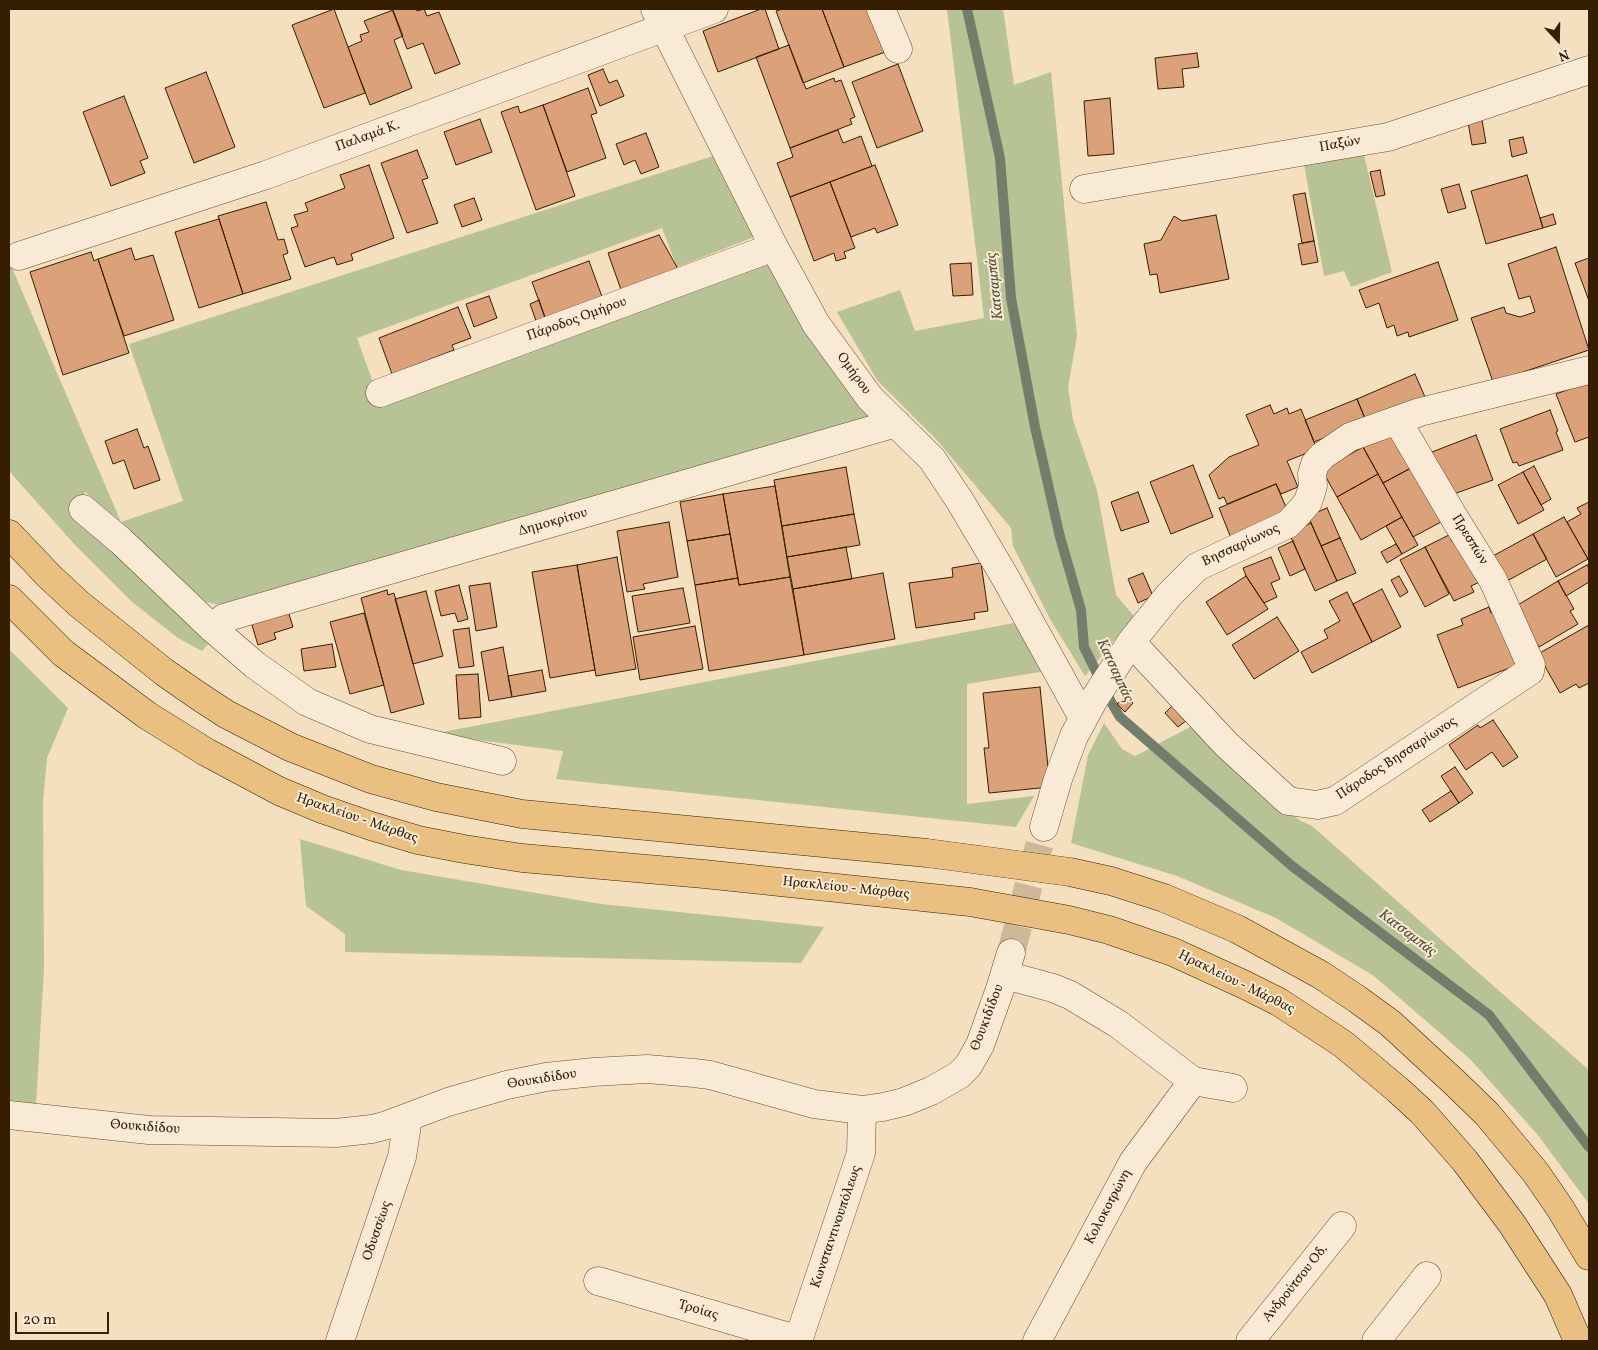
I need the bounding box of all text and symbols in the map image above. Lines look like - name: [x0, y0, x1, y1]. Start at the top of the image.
- north arrow: [1533, 15, 1583, 65]
- text: N: [1555, 44, 1572, 65]
- street label: Παλαμά Κ.: [334, 118, 402, 156]
- street label: Παξών: [1318, 133, 1362, 157]
- water label: Κατσαμπάς: [984, 251, 1008, 321]
- street label: Πάροδος Ομήρου: [525, 294, 629, 346]
- street label: Ομήρου: [832, 350, 874, 398]
- street label: Δημοκρίτου: [516, 505, 590, 541]
- street label: Πρεσπών: [1447, 512, 1491, 568]
- street label: Βησσαρίωνος: [1200, 521, 1282, 571]
- water label: Κατσαμπάς: [1092, 637, 1136, 705]
- street label: Πάροδος Βησσαρίωνος: [1334, 714, 1460, 804]
- street label: Ηρακλείου - Μάρθας: [294, 790, 420, 848]
- street label: Ηρακλείου - Μάρθας: [782, 874, 910, 904]
- water label: Κατσαμπάς: [1375, 906, 1439, 962]
- street label: Ηρακλείου - Μάρθας: [1175, 947, 1297, 1019]
- street label: Θουκιδίδου: [968, 982, 1008, 1054]
- street label: Θουκιδίδου: [506, 1066, 578, 1094]
- street label: Θουκιδίδου: [110, 1117, 180, 1139]
- street label: Κωνσταντινουπόλεως: [808, 1163, 866, 1291]
- street label: Κολοκοτρώνη: [1082, 1166, 1136, 1248]
- street label: Οδυσσέως: [360, 1199, 396, 1263]
- street label: Ανδρούτσου Οδ.: [1260, 1242, 1332, 1326]
- street label: Τροίας: [676, 1297, 720, 1325]
- scale bar: [18, 1302, 111, 1334]
- text: 20 m: [23, 1310, 56, 1331]

